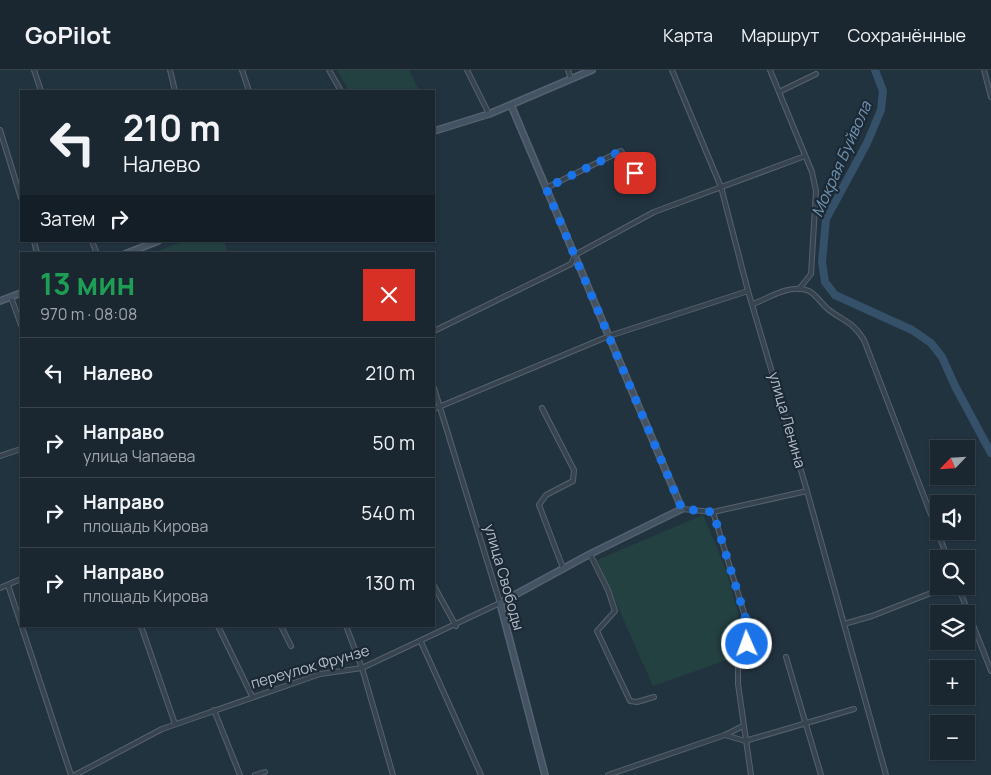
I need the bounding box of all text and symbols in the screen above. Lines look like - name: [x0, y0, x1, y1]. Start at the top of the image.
- text: GoPilot: [25, 18, 111, 51]
- text: Карта: [663, 23, 713, 47]
- text: Маршрут: [741, 23, 819, 47]
- text: Сохранённые: [847, 23, 966, 47]
- water label: Мокрая Буйвола: [806, 97, 877, 220]
- text: 210 m: [123, 104, 221, 152]
- icon: left: [40, 110, 105, 175]
- text: Налево: [123, 149, 201, 179]
- pin: [614, 152, 656, 194]
- icon: arrive: [621, 159, 649, 187]
- icon: right: [105, 205, 133, 233]
- text: Затем: [40, 206, 95, 232]
- text: 13 мин: [40, 263, 135, 304]
- button: close: [363, 269, 415, 321]
- text: 970 m · 08:08: [40, 303, 137, 325]
- icon: left: [40, 359, 68, 387]
- text: Налево: [83, 360, 153, 386]
- text: 210 m: [365, 360, 415, 386]
- street label: улица Ленина: [764, 369, 811, 470]
- text: Направо: [83, 419, 164, 445]
- icon: right: [40, 429, 68, 457]
- text: 50 m: [373, 430, 415, 456]
- north arrow: [930, 440, 975, 485]
- map controls: [930, 440, 975, 760]
- text: улица Чапаева: [83, 445, 195, 467]
- text: Направо: [83, 489, 164, 515]
- button: sound: [930, 495, 975, 540]
- icon: right: [40, 499, 68, 527]
- text: 540 m: [361, 500, 415, 526]
- text: площадь Кирова: [83, 515, 208, 537]
- street label: улица Свободы: [479, 521, 530, 632]
- button: search: [930, 550, 975, 595]
- text: Направо: [83, 559, 164, 585]
- icon: right: [40, 569, 68, 597]
- text: 130 m: [366, 570, 415, 596]
- text: площадь Кирова: [83, 585, 208, 607]
- button: layers: [930, 605, 975, 650]
- position arrow: [720, 617, 772, 669]
- street label: переулок Фрунзе: [248, 639, 372, 694]
- button: +: [930, 660, 975, 705]
- button: −: [930, 715, 975, 760]

